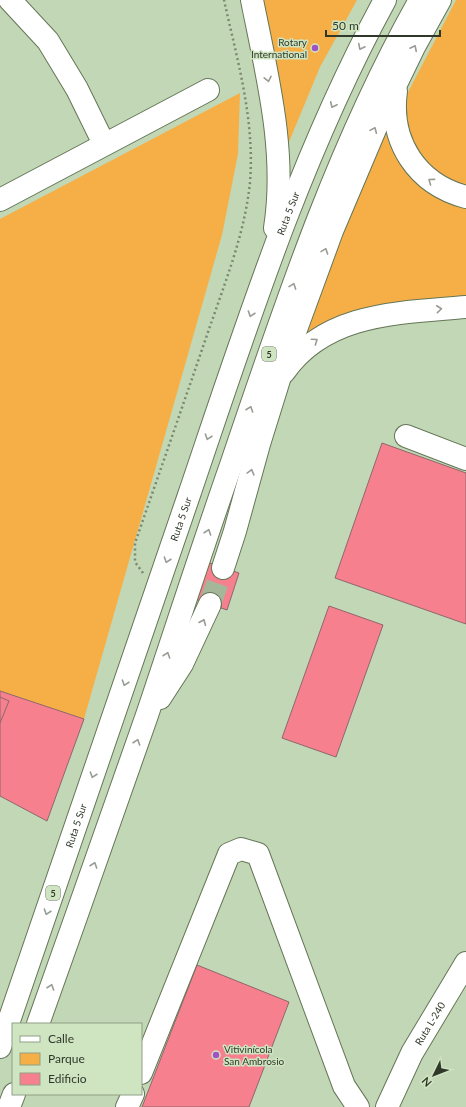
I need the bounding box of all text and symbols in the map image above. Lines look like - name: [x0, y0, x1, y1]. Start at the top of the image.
- scale bar: [326, 12, 440, 38]
- text: 50 m: [332, 18, 359, 33]
- place label: Rotary International: [251, 36, 308, 60]
- marker: Rotary International: [310, 43, 320, 53]
- one-way arrow: [358, 43, 366, 50]
- one-way arrow: [409, 44, 417, 52]
- one-way arrow: [264, 76, 272, 82]
- one-way arrow: [330, 101, 338, 109]
- one-way arrow: [369, 127, 377, 135]
- one-way arrow: [428, 178, 435, 186]
- street label: Ruta 5 Sur: [274, 189, 302, 237]
- one-way arrow: [320, 247, 328, 254]
- one-way arrow: [289, 283, 297, 290]
- one-way arrow: [436, 305, 442, 314]
- one-way arrow: [247, 311, 256, 318]
- one-way arrow: [311, 338, 318, 346]
- road number: 5: [262, 347, 276, 361]
- one-way arrow: [245, 405, 254, 412]
- one-way arrow: [205, 434, 213, 441]
- one-way arrow: [246, 469, 255, 476]
- street label: Ruta 5 Sur: [168, 495, 194, 543]
- one-way arrow: [203, 528, 212, 535]
- one-way arrow: [163, 557, 171, 564]
- one-way arrow: [198, 618, 206, 625]
- one-way arrow: [162, 651, 171, 658]
- one-way arrow: [121, 680, 129, 687]
- one-way arrow: [133, 738, 141, 745]
- one-way arrow: [90, 772, 98, 779]
- street label: Ruta 5 Sur: [63, 802, 89, 849]
- one-way arrow: [90, 861, 98, 868]
- road number: 5: [46, 886, 60, 900]
- one-way arrow: [43, 908, 51, 915]
- one-way arrow: [47, 984, 55, 991]
- street label: Ruta L-240: [412, 999, 447, 1047]
- legend: [12, 1023, 142, 1095]
- text: Calle: [48, 1031, 74, 1046]
- place label: Vitivinícola San Ambrosio: [224, 1043, 285, 1067]
- marker: Vitivinícola San Ambrosio: [211, 1050, 221, 1060]
- text: Parque: [48, 1051, 85, 1066]
- north arrow: [414, 1055, 454, 1095]
- text: Edificio: [48, 1071, 87, 1086]
- text: N: [419, 1075, 434, 1090]

